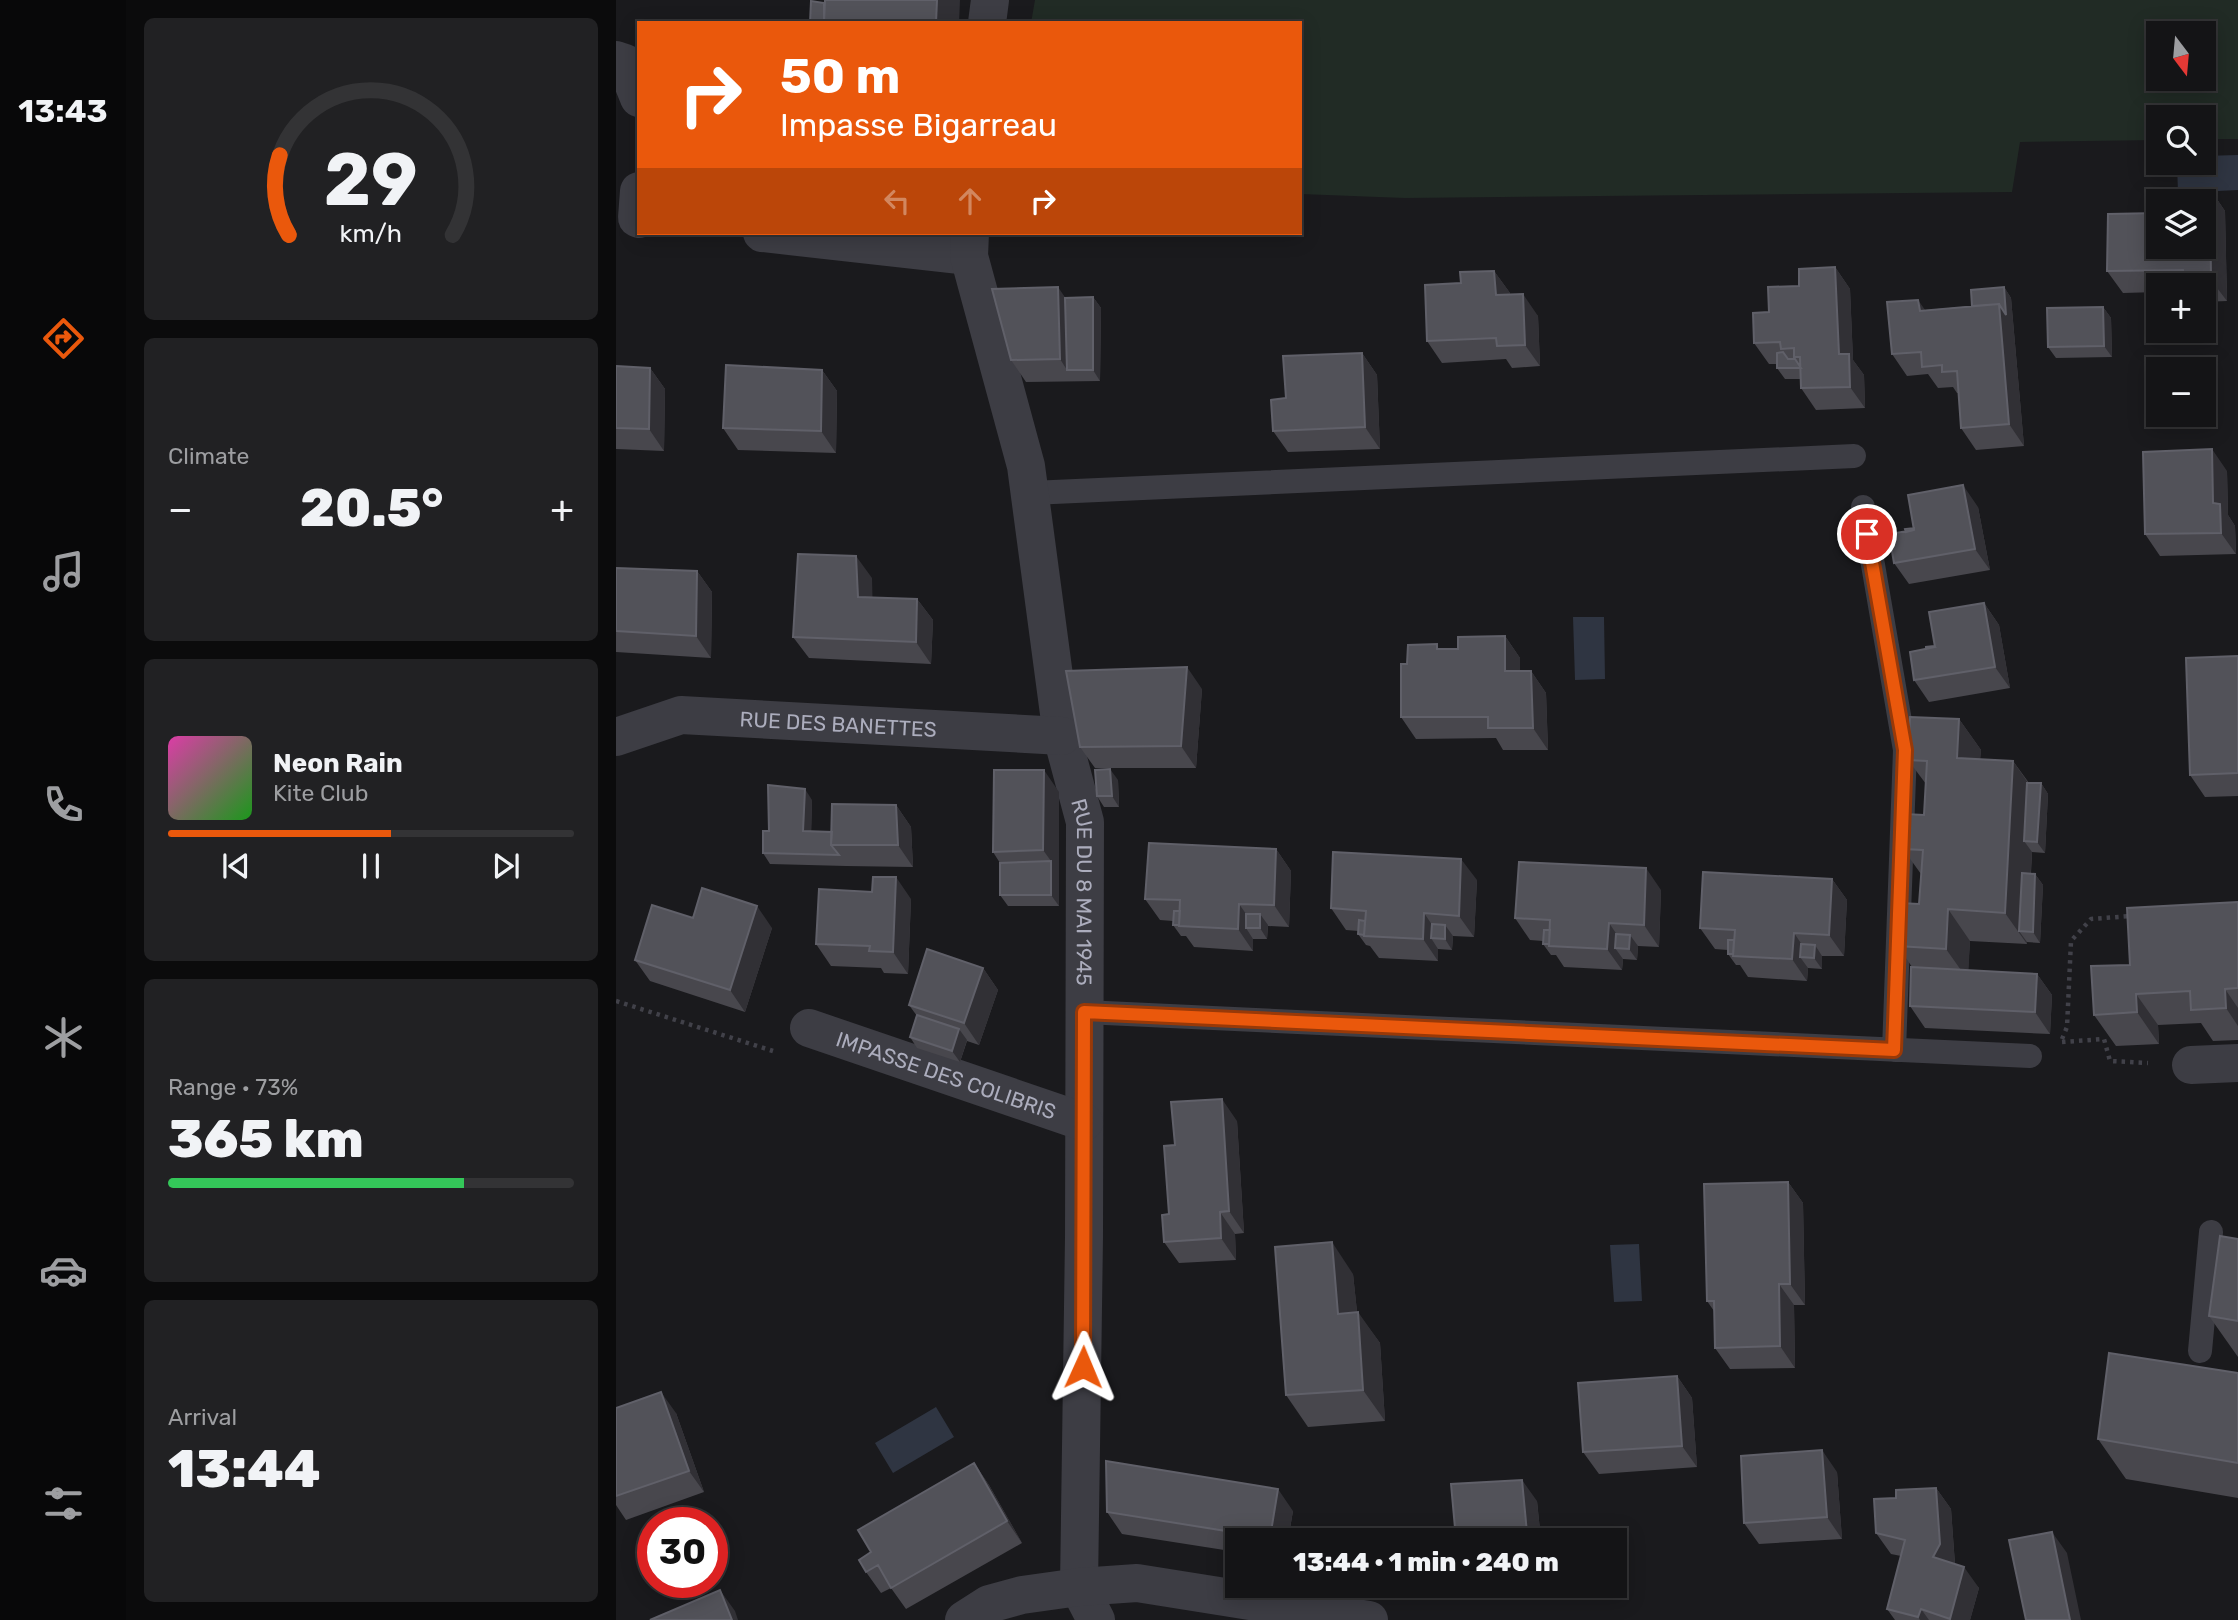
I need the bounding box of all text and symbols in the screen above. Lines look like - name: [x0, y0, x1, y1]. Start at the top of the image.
- north arrow: [2146, 21, 2216, 91]
- map controls: [2146, 21, 2216, 427]
- text: 50 m: [780, 47, 900, 105]
- icon: right: [665, 49, 756, 140]
- text: 13:43: [18, 92, 108, 130]
- button: search: [2146, 105, 2216, 175]
- text: Impasse Bigarreau: [780, 106, 1057, 144]
- text: 29: [324, 138, 418, 224]
- icon: left: [878, 182, 916, 220]
- icon: ahead: [951, 182, 989, 220]
- icon: right: [1024, 182, 1062, 220]
- button: layers: [2146, 189, 2216, 259]
- text: km/h: [340, 219, 402, 248]
- button: +: [2146, 273, 2216, 343]
- icon: directions: [39, 314, 88, 363]
- button: −: [2146, 357, 2216, 427]
- text: Climate: [168, 442, 249, 470]
- text: 20.5°: [300, 477, 443, 539]
- text: −: [168, 486, 193, 532]
- text: +: [550, 486, 574, 532]
- pin: [1837, 504, 1897, 564]
- icon: arrive: [1848, 515, 1886, 553]
- icon: music: [39, 547, 88, 596]
- street label: RUE DES BANETTES: [739, 706, 937, 742]
- text: Neon Rain: [273, 748, 403, 779]
- text: Kite Club: [273, 779, 368, 807]
- icon: phone: [39, 780, 88, 829]
- street label: RUE DU 8 MAI 1945: [1067, 796, 1098, 986]
- icon: previous: [217, 847, 255, 885]
- icon: pause: [352, 847, 390, 885]
- icon: next: [487, 847, 525, 885]
- icon: climate: [39, 1013, 88, 1062]
- street label: IMPASSE DES COLIBRIS: [833, 1026, 1059, 1124]
- text: Range · 73%: [168, 1073, 298, 1101]
- text: 365 km: [168, 1108, 364, 1170]
- icon: car: [39, 1246, 88, 1295]
- position arrow: [1046, 1330, 1120, 1404]
- text: Arrival: [168, 1403, 237, 1431]
- text: 13:44: [168, 1438, 321, 1500]
- icon: filters: [39, 1479, 88, 1528]
- speed limit sign: 30: [637, 1507, 728, 1598]
- text: 13:44 · 1 min · 240 m: [1293, 1547, 1559, 1578]

